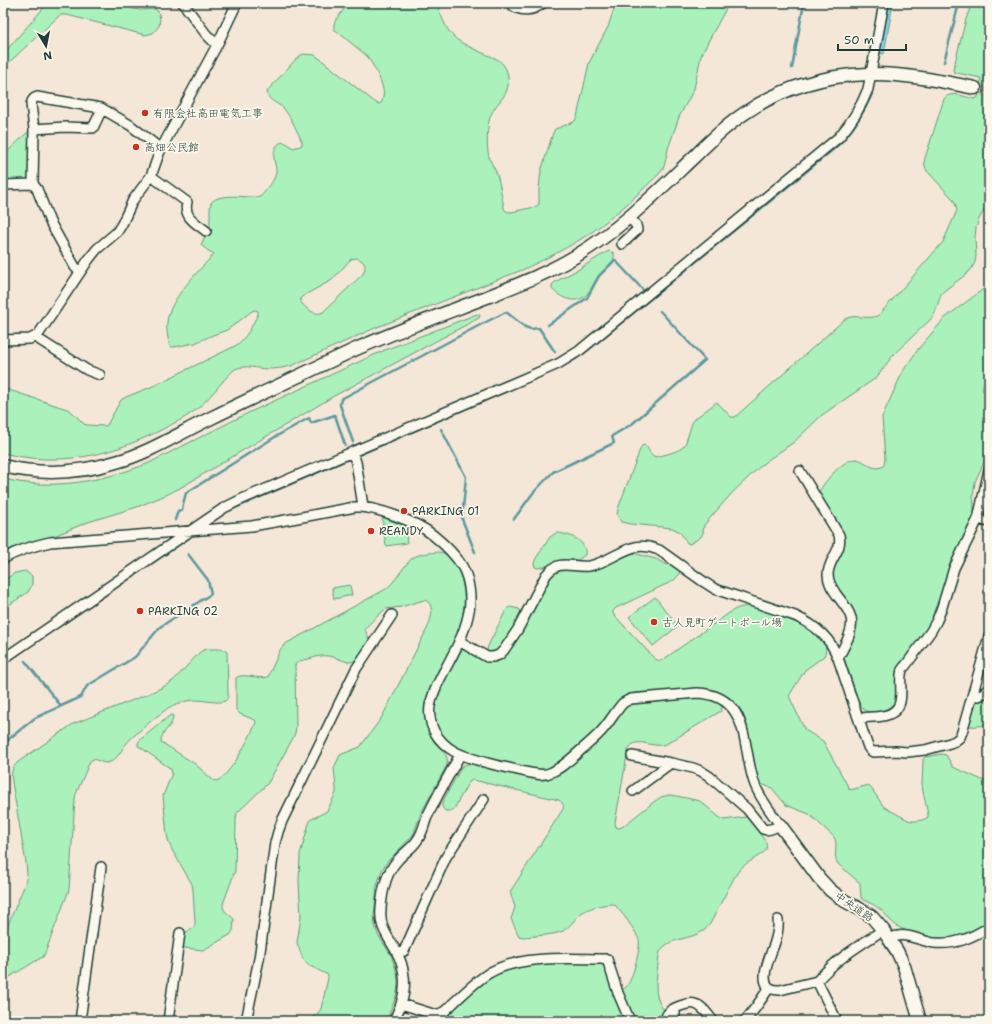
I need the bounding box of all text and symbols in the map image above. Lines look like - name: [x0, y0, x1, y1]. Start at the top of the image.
- north arrow: [26, 26, 66, 66]
- scale bar: [838, 26, 906, 52]
- text: 50 m: [844, 32, 874, 48]
- text: N: [42, 47, 53, 64]
- place label: 有限会社高田電気工事: [153, 106, 263, 121]
- marker: 有限会社高田電気工事: [140, 108, 150, 118]
- place label: 高畑公民館: [144, 140, 199, 155]
- marker: 高畑公民館: [131, 142, 141, 152]
- place label: PARKING 01: [412, 504, 479, 519]
- marker: PARKING 01: [399, 506, 409, 516]
- place label: REANDY: [379, 524, 424, 539]
- marker: REANDY: [366, 526, 376, 536]
- place label: PARKING 02: [148, 604, 218, 619]
- marker: PARKING 02: [135, 606, 145, 616]
- place label: 古人見町ゲートボール場: [662, 615, 782, 630]
- marker: 古人見町ゲートボール場: [649, 617, 659, 627]
- street label: 中央道路: [832, 888, 876, 926]

